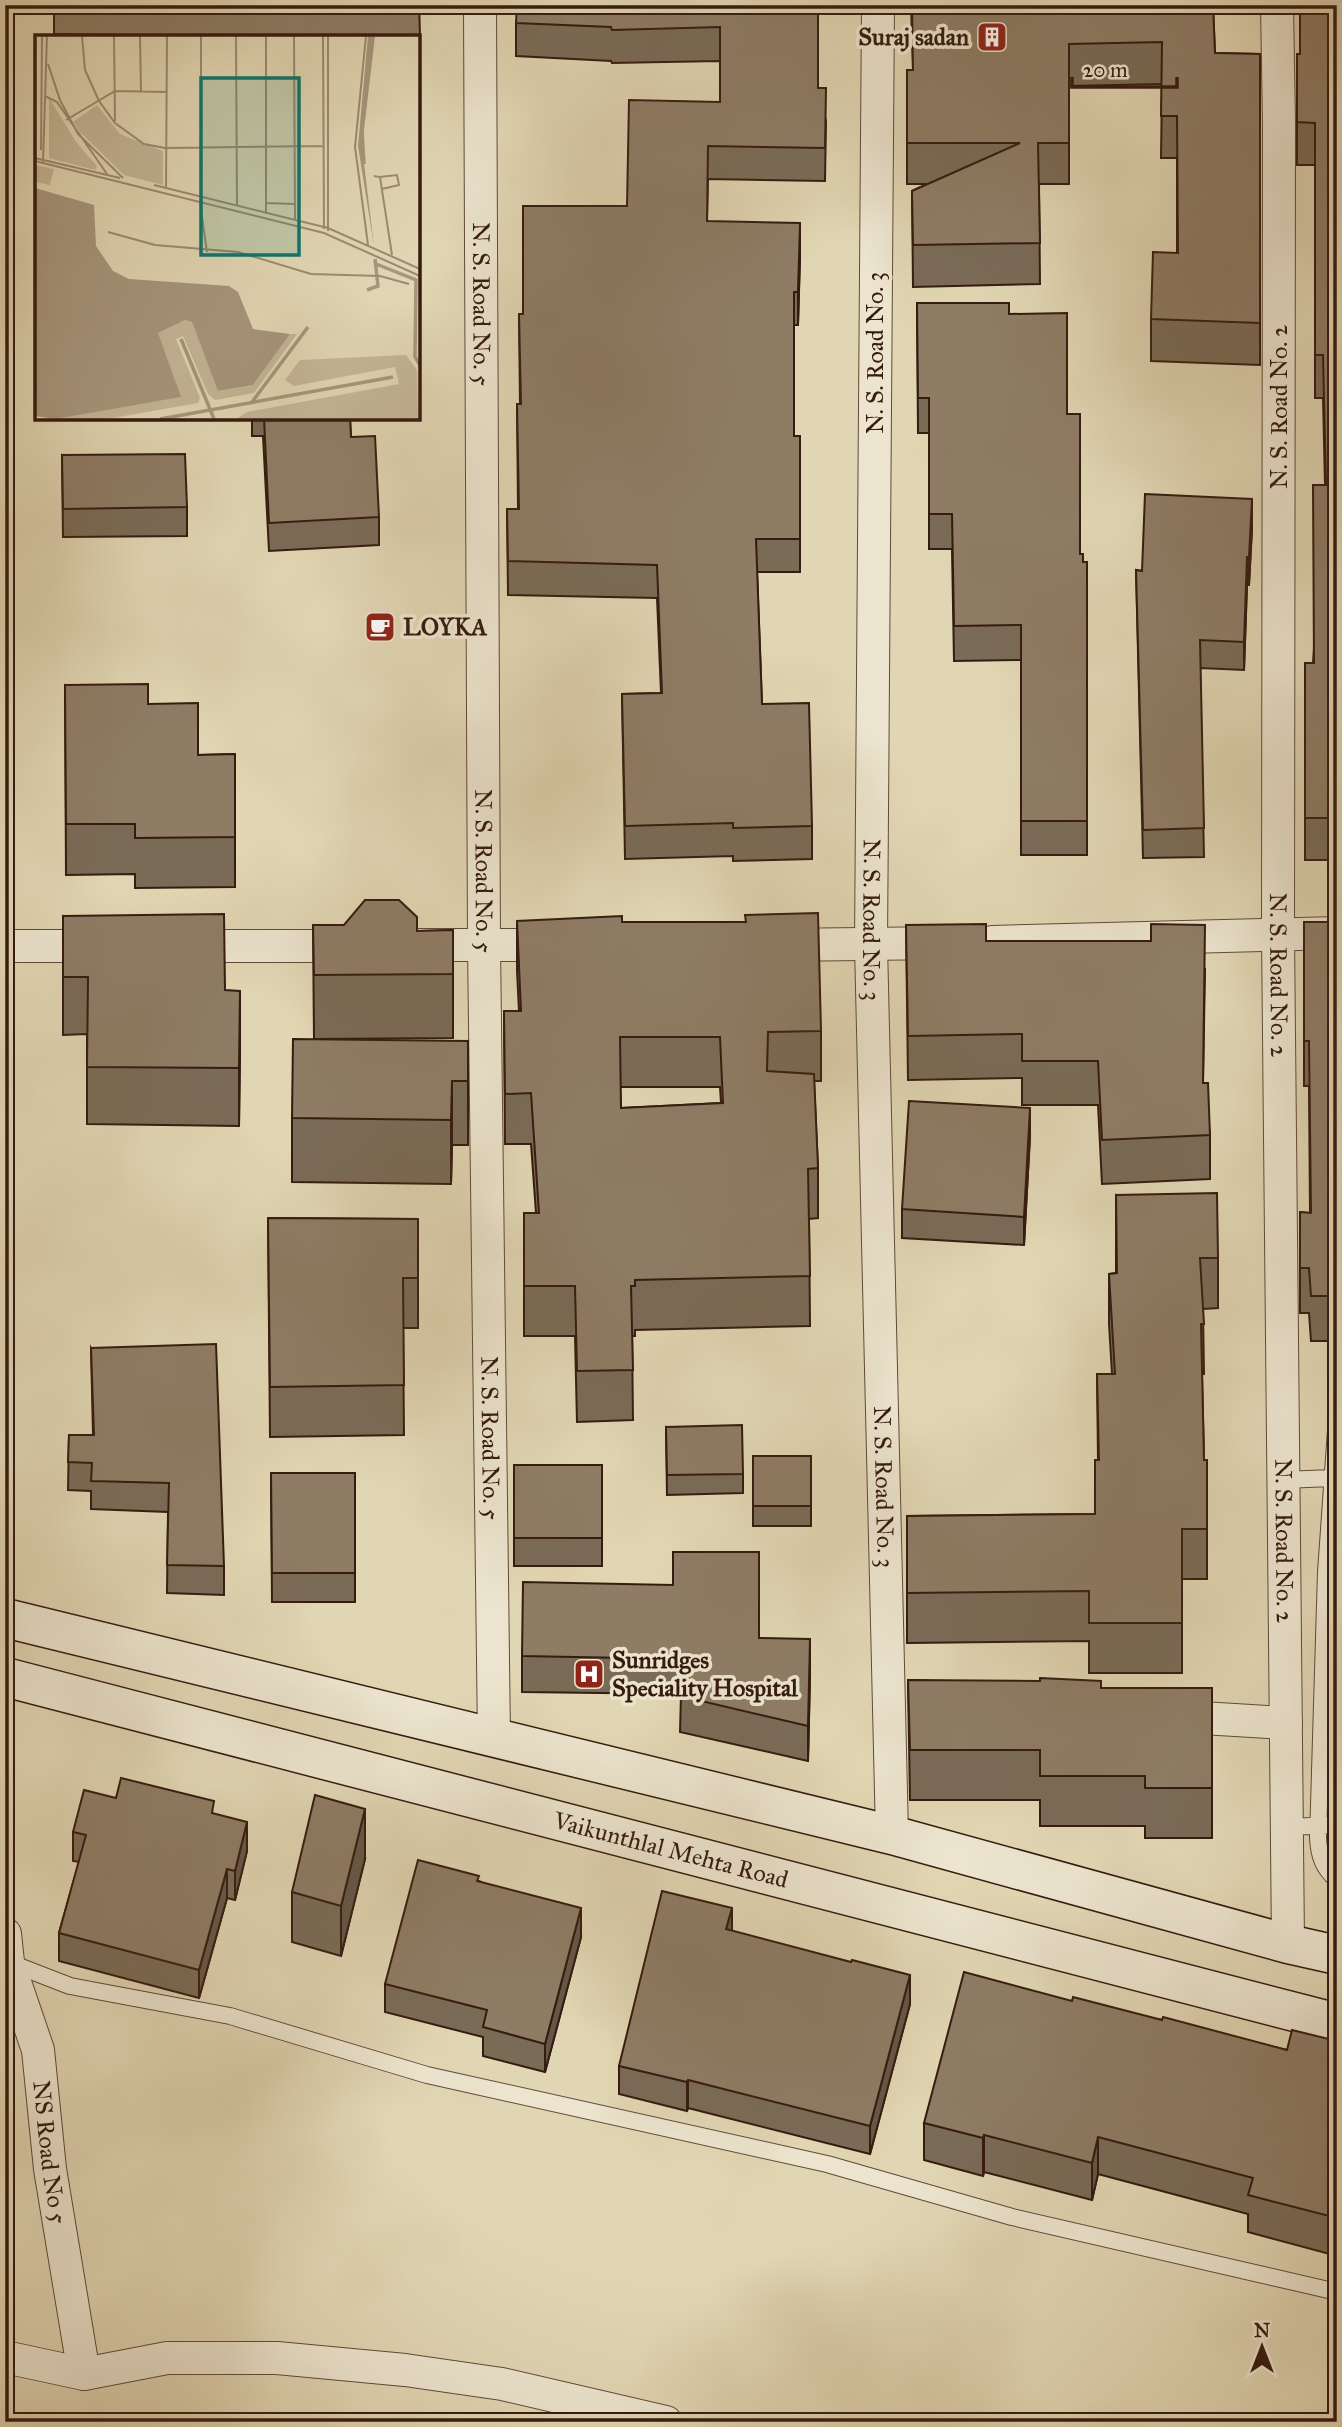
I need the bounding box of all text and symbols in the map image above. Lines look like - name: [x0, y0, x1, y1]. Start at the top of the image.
- building icon: Suraj sadan: [975, 20, 1009, 54]
- place label: Suraj sadan: [858, 22, 969, 52]
- inset map: [35, 35, 420, 420]
- scale bar: [1072, 46, 1178, 90]
- text: 20 m: [1083, 57, 1128, 83]
- street label: N. S. Road No. 5: [466, 222, 497, 386]
- street label: N. S. Road No. 3: [860, 272, 890, 434]
- street label: N. S. Road No. 2: [1264, 325, 1294, 489]
- cafe icon: LOYKA: [363, 610, 397, 644]
- place label: LOYKA: [403, 612, 488, 642]
- street label: N. S. Road No. 5: [468, 789, 499, 953]
- street label: N. S. Road No. 3: [856, 839, 887, 1001]
- street label: N. S. Road No. 2: [1263, 893, 1294, 1057]
- street label: N. S. Road No. 5: [474, 1356, 506, 1520]
- street label: N. S. Road No. 3: [867, 1405, 901, 1568]
- street label: N. S. Road No. 2: [1268, 1459, 1300, 1623]
- place label: Sunridges Speciality Hospital: [612, 1645, 798, 1703]
- hospital icon: Sunridges Speciality Hospital: [572, 1657, 606, 1691]
- street label: Vaikunthlal Mehta Road: [549, 1805, 791, 1895]
- street label: NS Road No 5: [26, 2079, 74, 2226]
- north arrow: [1226, 2312, 1296, 2382]
- text: N: [1254, 2319, 1270, 2342]

